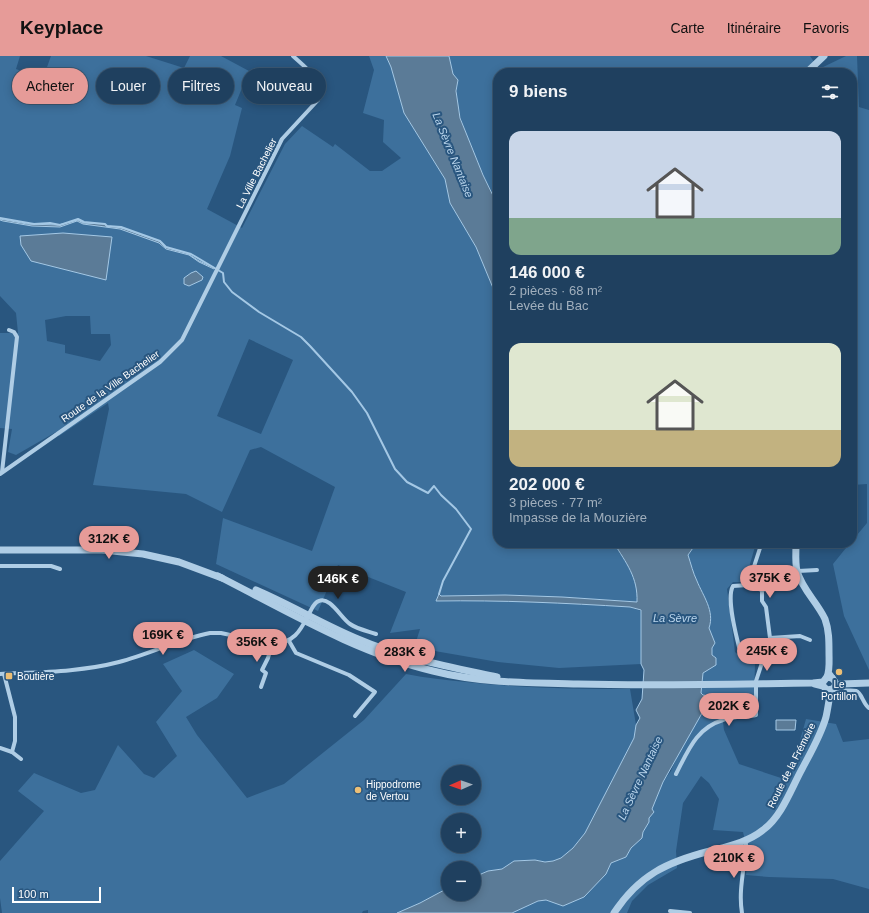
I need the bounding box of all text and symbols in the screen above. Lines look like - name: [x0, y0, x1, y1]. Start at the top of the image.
- text: Keyplace: [20, 17, 103, 38]
- text: Carte: [670, 20, 705, 36]
- text: Itinéraire: [727, 20, 781, 36]
- text: Favoris: [803, 20, 849, 36]
- chip: Acheter: [12, 68, 88, 104]
- chip: Louer: [96, 68, 160, 104]
- chip: Filtres: [168, 68, 234, 104]
- chip: Nouveau: [242, 68, 326, 104]
- icon: filters: [819, 81, 841, 103]
- text: 9 biens: [509, 82, 568, 101]
- water label: La Sèvre Nantaise: [430, 111, 476, 199]
- street label: La Ville Bachelier: [234, 136, 279, 210]
- icon: home: [639, 157, 711, 229]
- text: 146 000 €: [509, 263, 585, 282]
- text: 2 pièces · 68 m²: [509, 283, 602, 298]
- text: Levée du Bac: [509, 298, 589, 313]
- street label: Route de la Ville Bachelier: [59, 348, 162, 425]
- icon: home: [639, 369, 711, 441]
- text: 202 000 €: [509, 475, 585, 494]
- text: 3 pièces · 77 m²: [509, 495, 602, 510]
- text: Impasse de la Mouzière: [509, 510, 647, 525]
- pin: 312K €: [76, 526, 142, 560]
- text: 312K €: [88, 531, 130, 546]
- pin: 375K €: [737, 565, 803, 599]
- pin: 146K €: [305, 566, 371, 600]
- text: 375K €: [749, 570, 791, 585]
- text: 146K €: [317, 571, 359, 586]
- water label: La Sèvre: [653, 612, 697, 624]
- pin: 169K €: [130, 622, 196, 656]
- text: 169K €: [142, 627, 184, 642]
- pin: 356K €: [224, 629, 290, 663]
- text: 356K €: [236, 634, 278, 649]
- pin: 245K €: [734, 638, 800, 672]
- pin: 283K €: [372, 639, 438, 673]
- text: 245K €: [746, 643, 788, 658]
- text: 283K €: [384, 644, 426, 659]
- marker: Le Portillon: [834, 667, 844, 677]
- marker: Boutière: [4, 671, 14, 681]
- place label: Boutière: [17, 671, 55, 682]
- place label: Le Portillon: [821, 679, 857, 702]
- pin: 202K €: [696, 693, 762, 727]
- text: 202K €: [708, 698, 750, 713]
- street label: Route de la Frémoire: [765, 720, 818, 810]
- water label: La Sèvre Nantaise: [615, 734, 665, 822]
- north arrow: [441, 765, 481, 805]
- map controls: [441, 765, 481, 901]
- place label: Hippodrome de Vertou: [366, 779, 421, 802]
- marker: Hippodrome de Vertou: [353, 785, 363, 795]
- button: +: [441, 813, 481, 853]
- pin: 210K €: [701, 845, 767, 879]
- text: 210K €: [713, 850, 755, 865]
- button: −: [441, 861, 481, 901]
- scale bar: [12, 885, 101, 904]
- text: 100 m: [18, 888, 49, 900]

